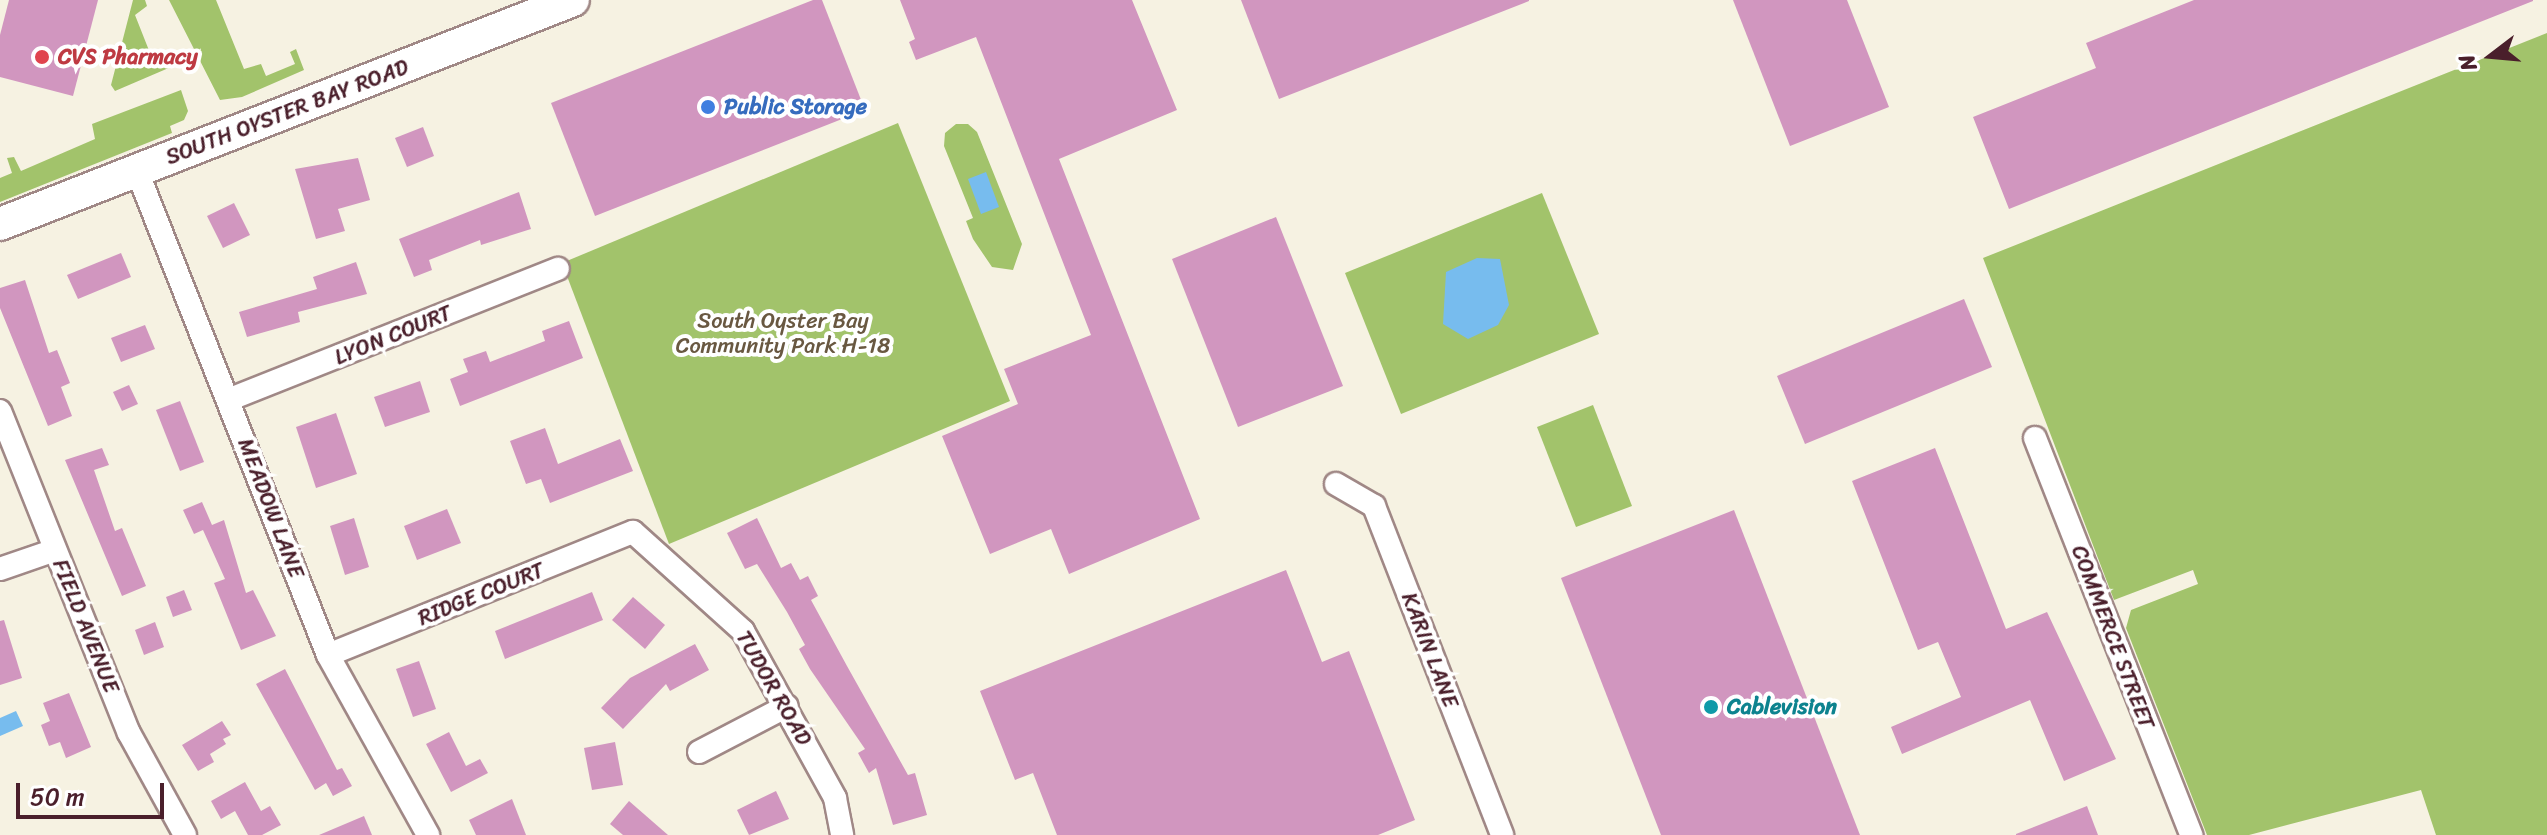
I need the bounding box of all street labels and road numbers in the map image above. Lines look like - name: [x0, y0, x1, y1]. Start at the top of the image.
- street label: SOUTH OYSTER BAY ROAD: [162, 54, 412, 170]
- street label: LYON COURT: [330, 299, 456, 371]
- street label: MEADOW LANE: [232, 434, 310, 582]
- street label: COMMERCE STREET: [2065, 540, 2161, 734]
- street label: FIELD AVENUE: [47, 555, 125, 697]
- street label: RIDGE COURT: [414, 557, 548, 631]
- street label: KARIN LANE: [1396, 589, 1464, 711]
- street label: TUDOR ROAD: [731, 626, 817, 750]

